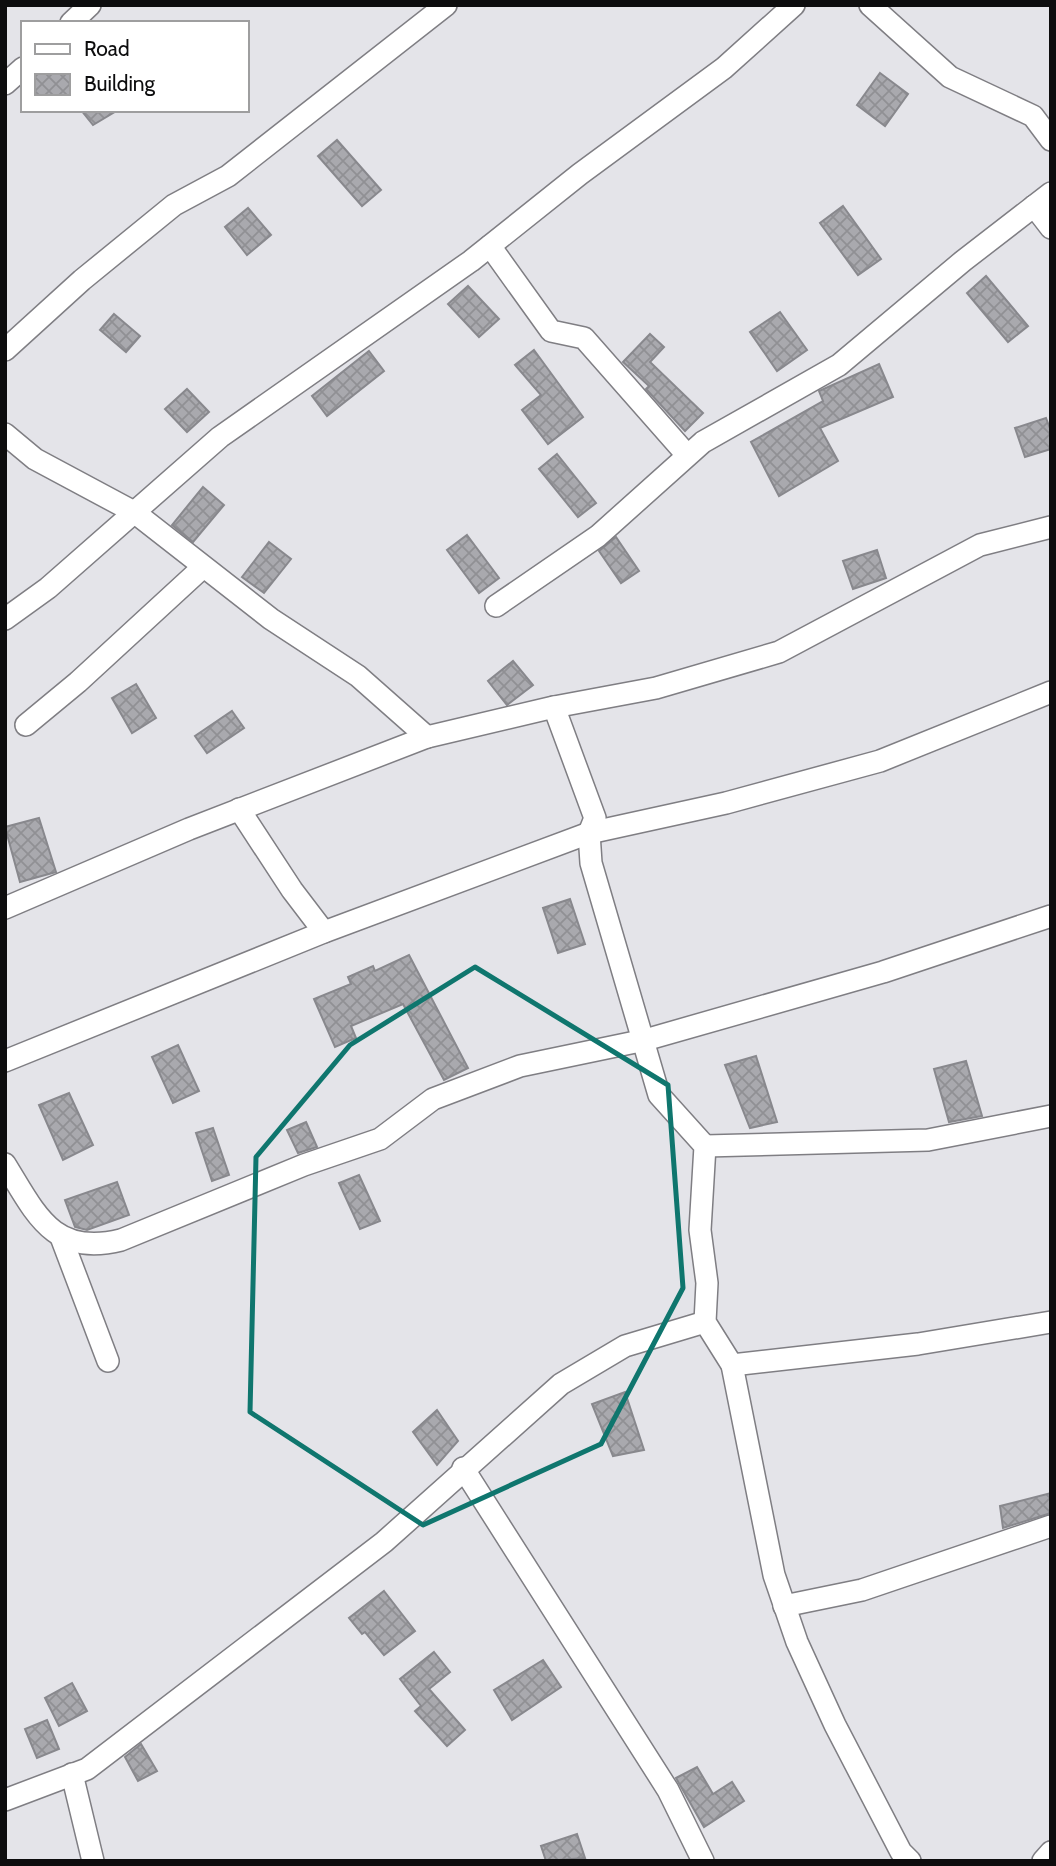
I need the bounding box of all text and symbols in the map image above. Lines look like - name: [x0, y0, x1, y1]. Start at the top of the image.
- legend: [21, 21, 248, 112]
- text: Road: [84, 36, 130, 61]
- text: Building: [84, 71, 156, 96]

